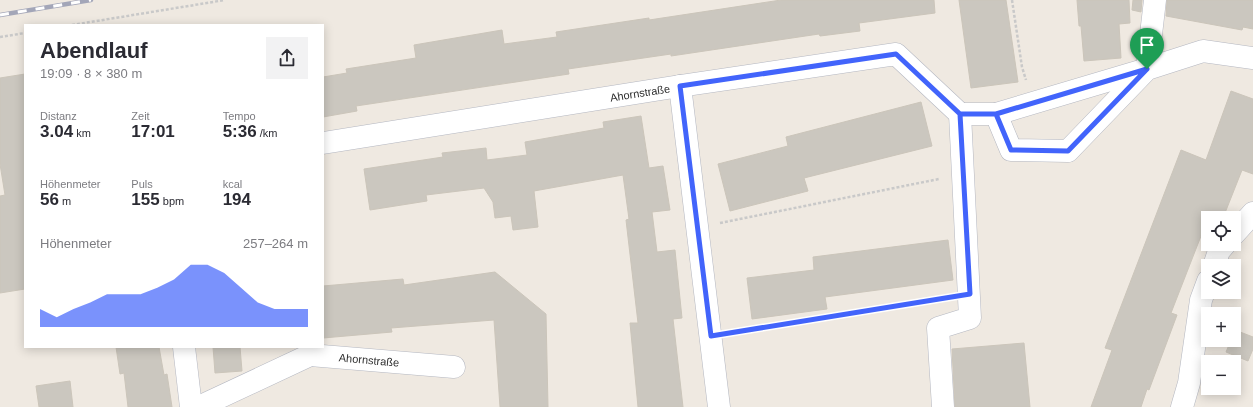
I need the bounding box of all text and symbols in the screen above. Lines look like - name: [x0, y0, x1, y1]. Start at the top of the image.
- pin: [1130, 28, 1164, 69]
- icon: arrive: [1136, 34, 1158, 56]
- button: share: [266, 37, 308, 79]
- text: Abendlauf: [40, 38, 148, 63]
- text: 19:09 · 8 × 380 m: [40, 66, 142, 81]
- street label: Ahornstraße: [609, 82, 671, 104]
- text: Distanz: [40, 110, 77, 122]
- text: Zeit: [131, 110, 150, 122]
- text: Tempo: [223, 110, 256, 122]
- text: 3.04: [40, 122, 73, 141]
- text: 17:01: [131, 122, 175, 141]
- text: 5:36: [223, 122, 257, 141]
- text: km: [73, 127, 91, 139]
- text: /km: [257, 127, 277, 139]
- text: Höhenmeter: [40, 178, 101, 190]
- text: Puls: [131, 178, 153, 190]
- text: kcal: [223, 178, 242, 190]
- text: 56: [40, 190, 59, 209]
- text: 155: [131, 190, 160, 209]
- text: 194: [223, 190, 251, 209]
- text: m: [59, 195, 71, 207]
- text: bpm: [160, 195, 184, 207]
- map controls: [1201, 211, 1241, 395]
- button: locate: [1201, 211, 1241, 251]
- text: Höhenmeter: [40, 236, 112, 251]
- text: 257–264 m: [243, 236, 308, 251]
- button: layers: [1201, 259, 1241, 299]
- button: +: [1201, 307, 1241, 347]
- street label: Ahornstraße: [338, 351, 400, 369]
- button: −: [1201, 355, 1241, 395]

